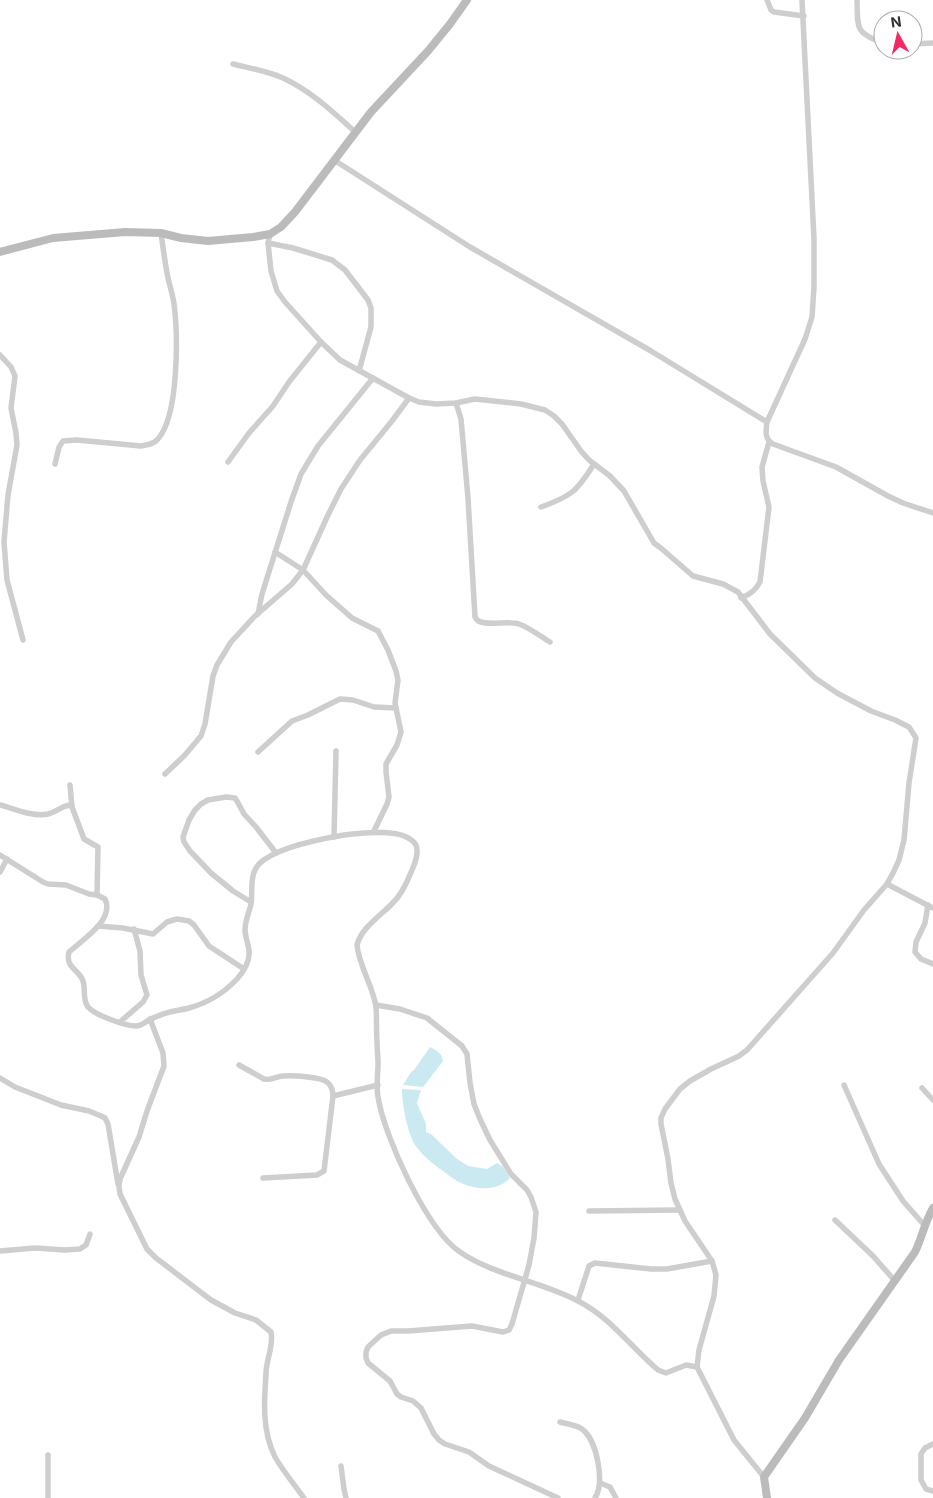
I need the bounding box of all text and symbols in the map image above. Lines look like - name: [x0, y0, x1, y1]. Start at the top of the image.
- north arrow: [873, 10, 923, 60]
- text: N: [890, 12, 903, 31]

